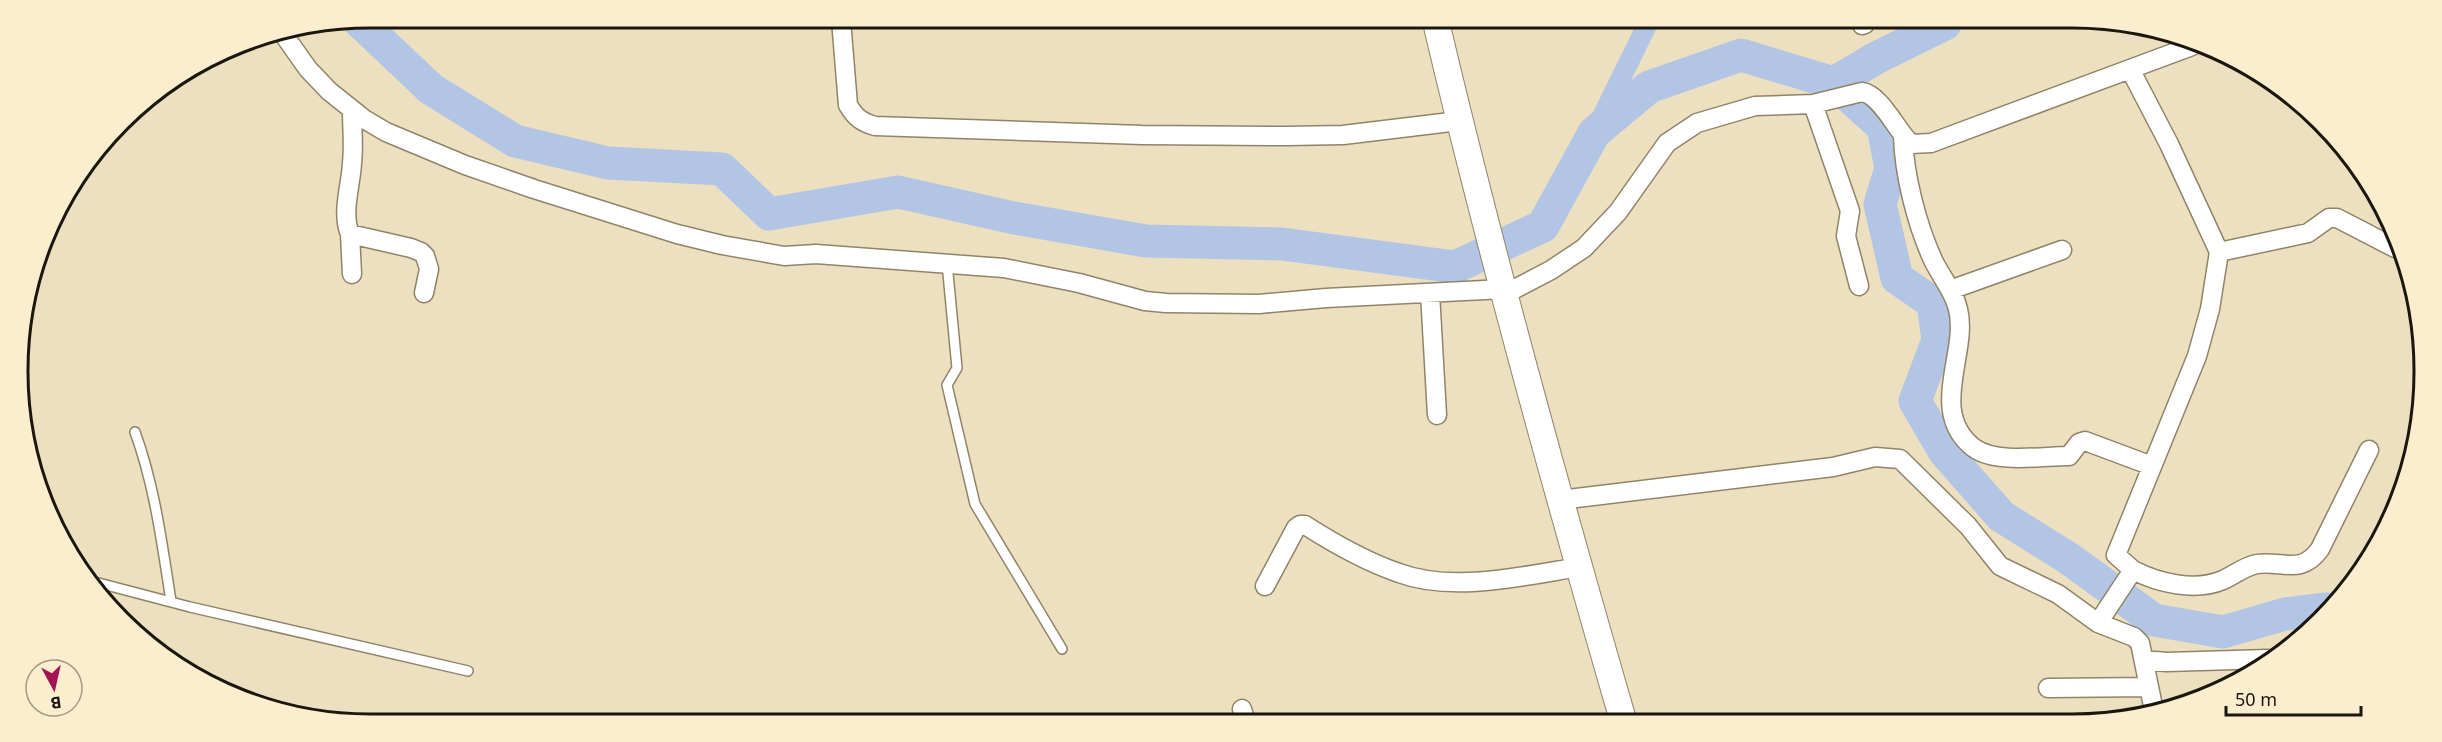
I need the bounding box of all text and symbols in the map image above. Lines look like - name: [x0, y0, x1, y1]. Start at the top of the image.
- north arrow: [24, 658, 84, 718]
- scale bar: [2226, 679, 2361, 717]
- text: 50 m: [2235, 687, 2277, 711]
- text: B: [49, 691, 63, 714]

